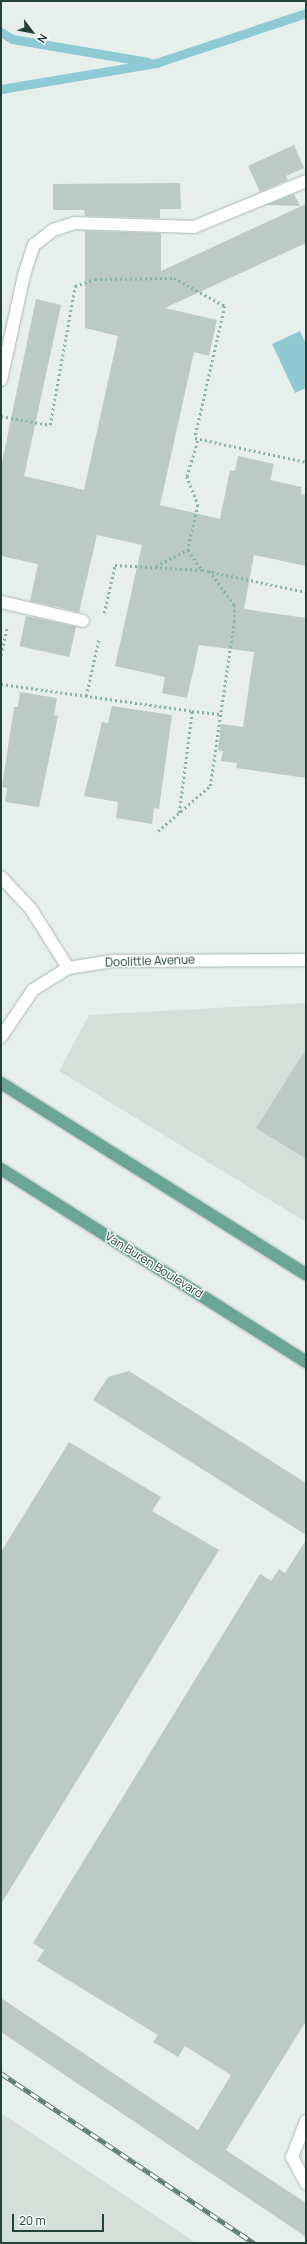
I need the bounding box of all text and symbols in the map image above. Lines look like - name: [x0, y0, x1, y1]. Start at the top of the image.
- north arrow: [12, 12, 52, 52]
- text: N: [34, 31, 51, 46]
- street label: Doolittle Avenue: [105, 952, 195, 970]
- street label: Van Buren Boulevard: [102, 1229, 206, 1301]
- scale bar: [14, 2206, 106, 2232]
- text: 20 m: [19, 2212, 46, 2229]

